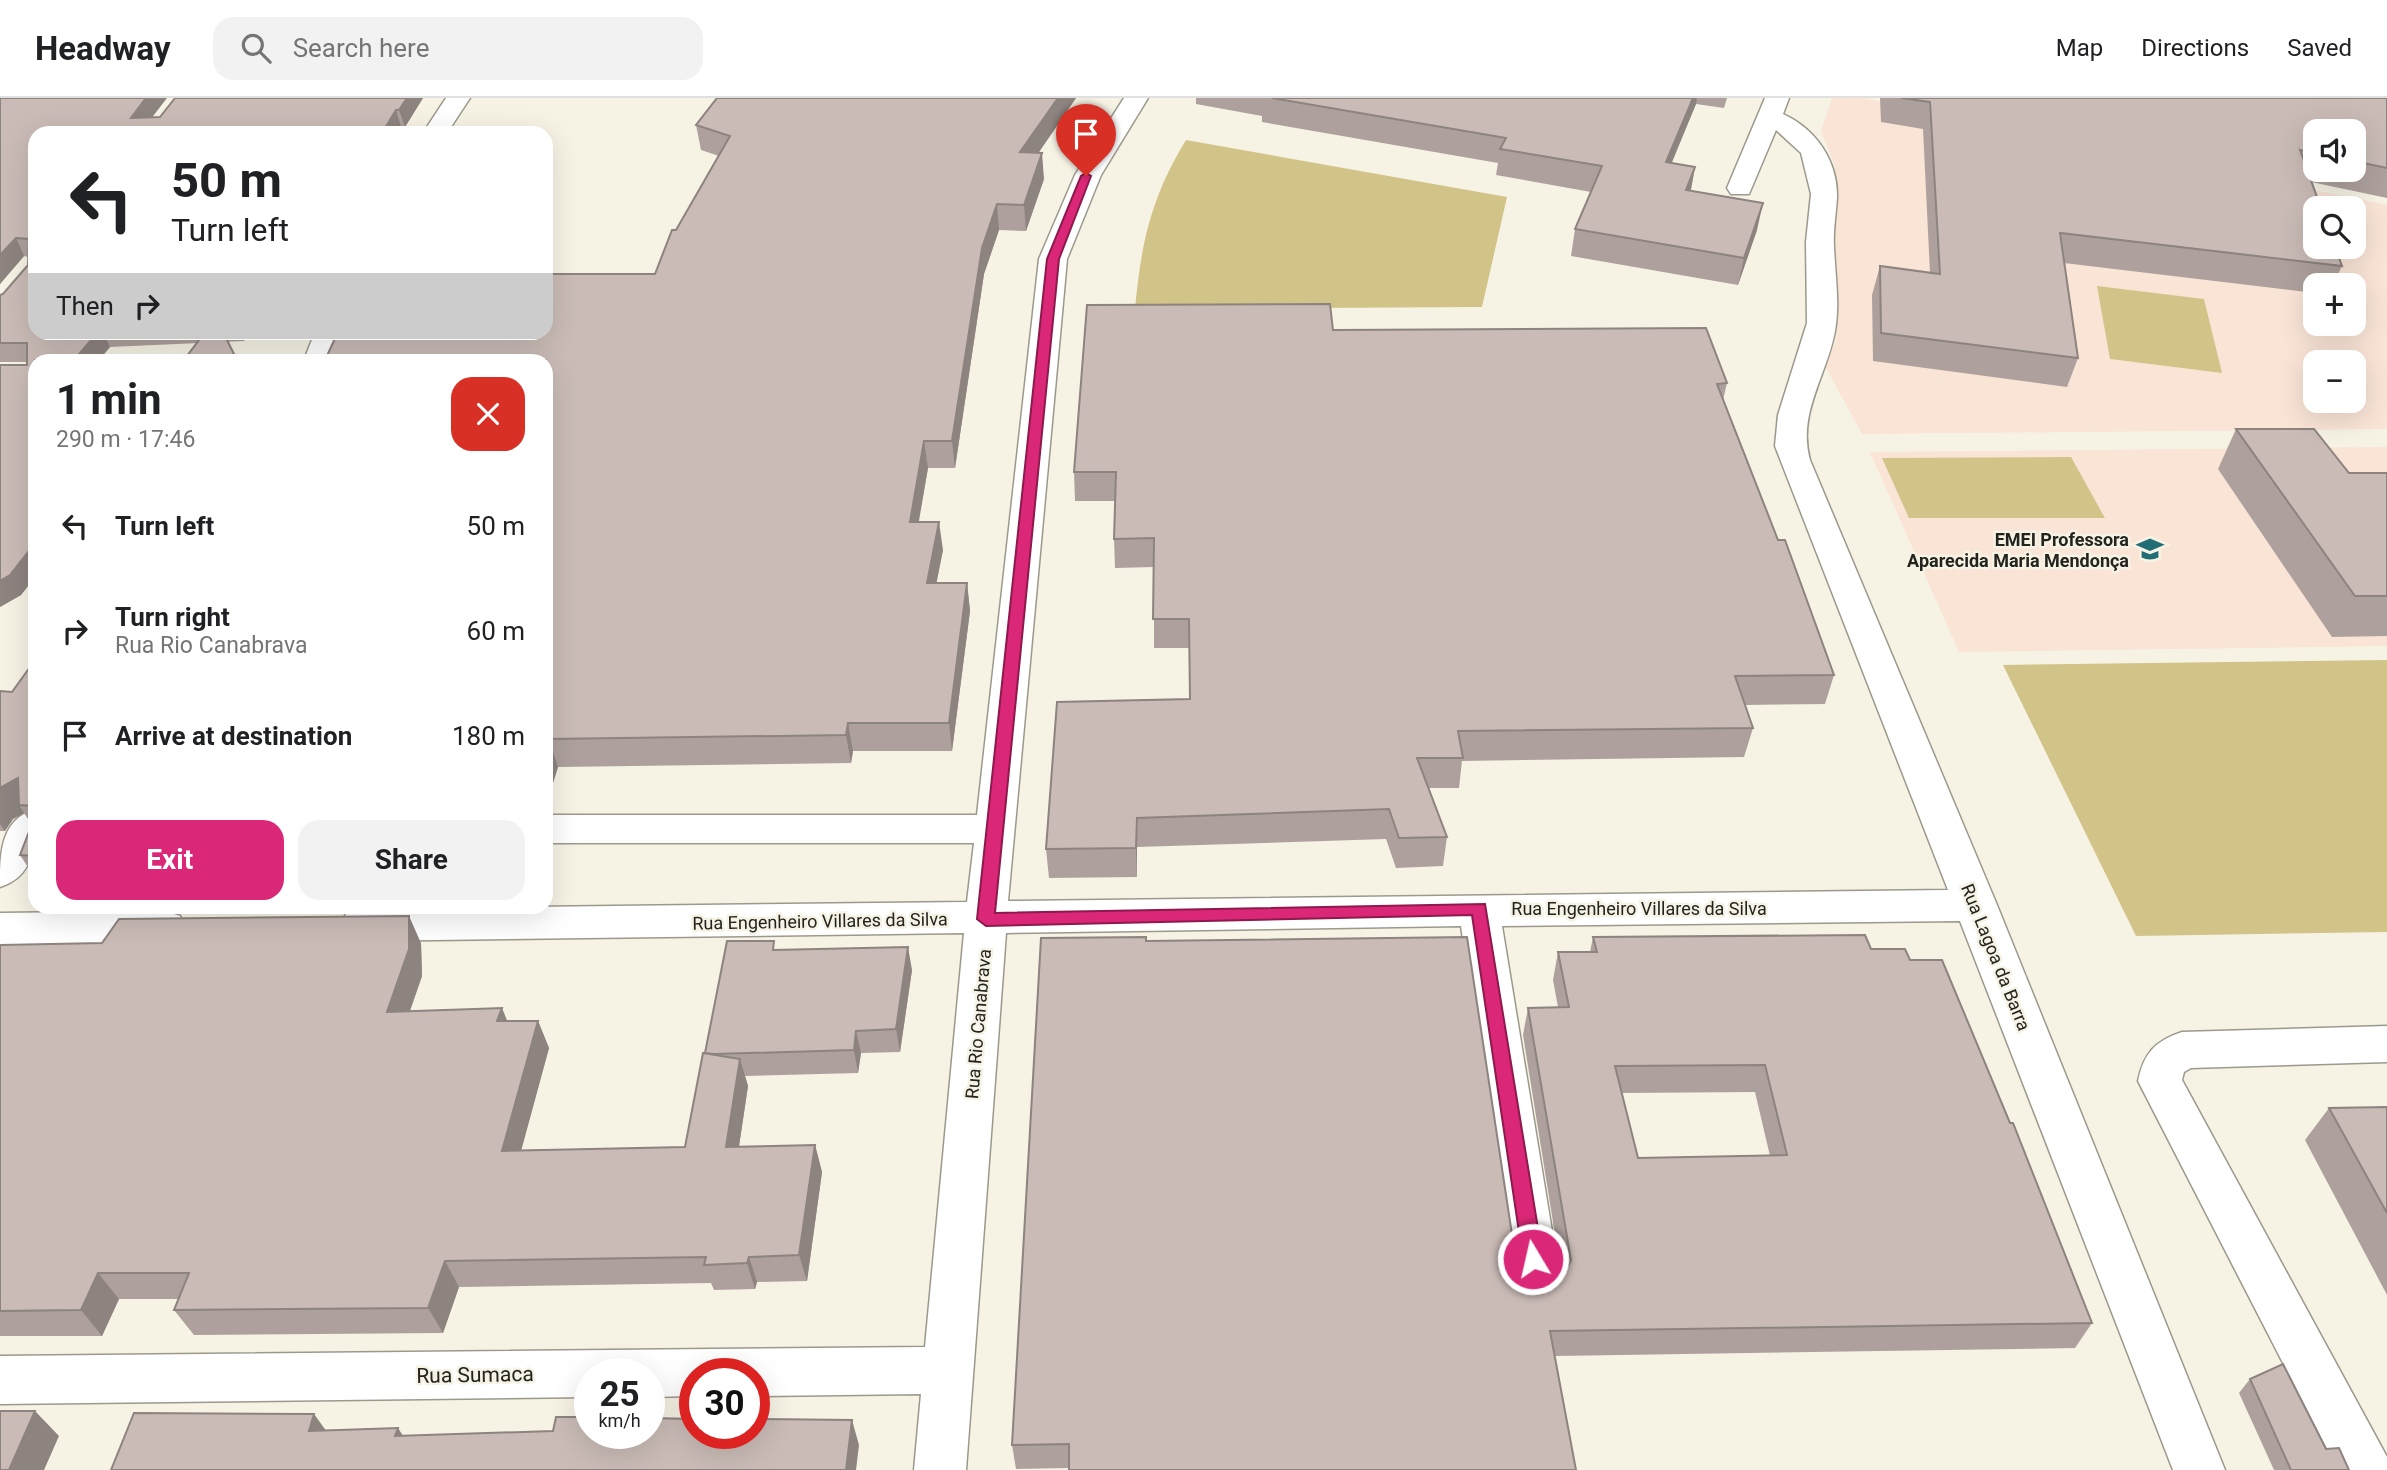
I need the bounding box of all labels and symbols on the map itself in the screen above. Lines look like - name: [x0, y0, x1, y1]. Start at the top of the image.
- pin: [1056, 104, 1116, 176]
- place label: EMEI Professora Aparecida Maria Mendonça: [1907, 529, 2129, 571]
- school or university icon: EMEI Professora Aparecida Maria Mendonça: [2135, 534, 2165, 564]
- street label: Rua Lagoa da Barra: [1957, 881, 2035, 1033]
- street label: Rua Engenheiro Villares da Silva: [1511, 898, 1767, 919]
- street label: Rua Engenheiro Villares da Silva: [692, 908, 948, 934]
- street label: Rua Rio Canabrava: [961, 948, 995, 1100]
- position arrow: [1496, 1222, 1570, 1296]
- speed limit sign: 30: [679, 1358, 770, 1449]
- street label: Rua Sumaca: [416, 1362, 534, 1388]

